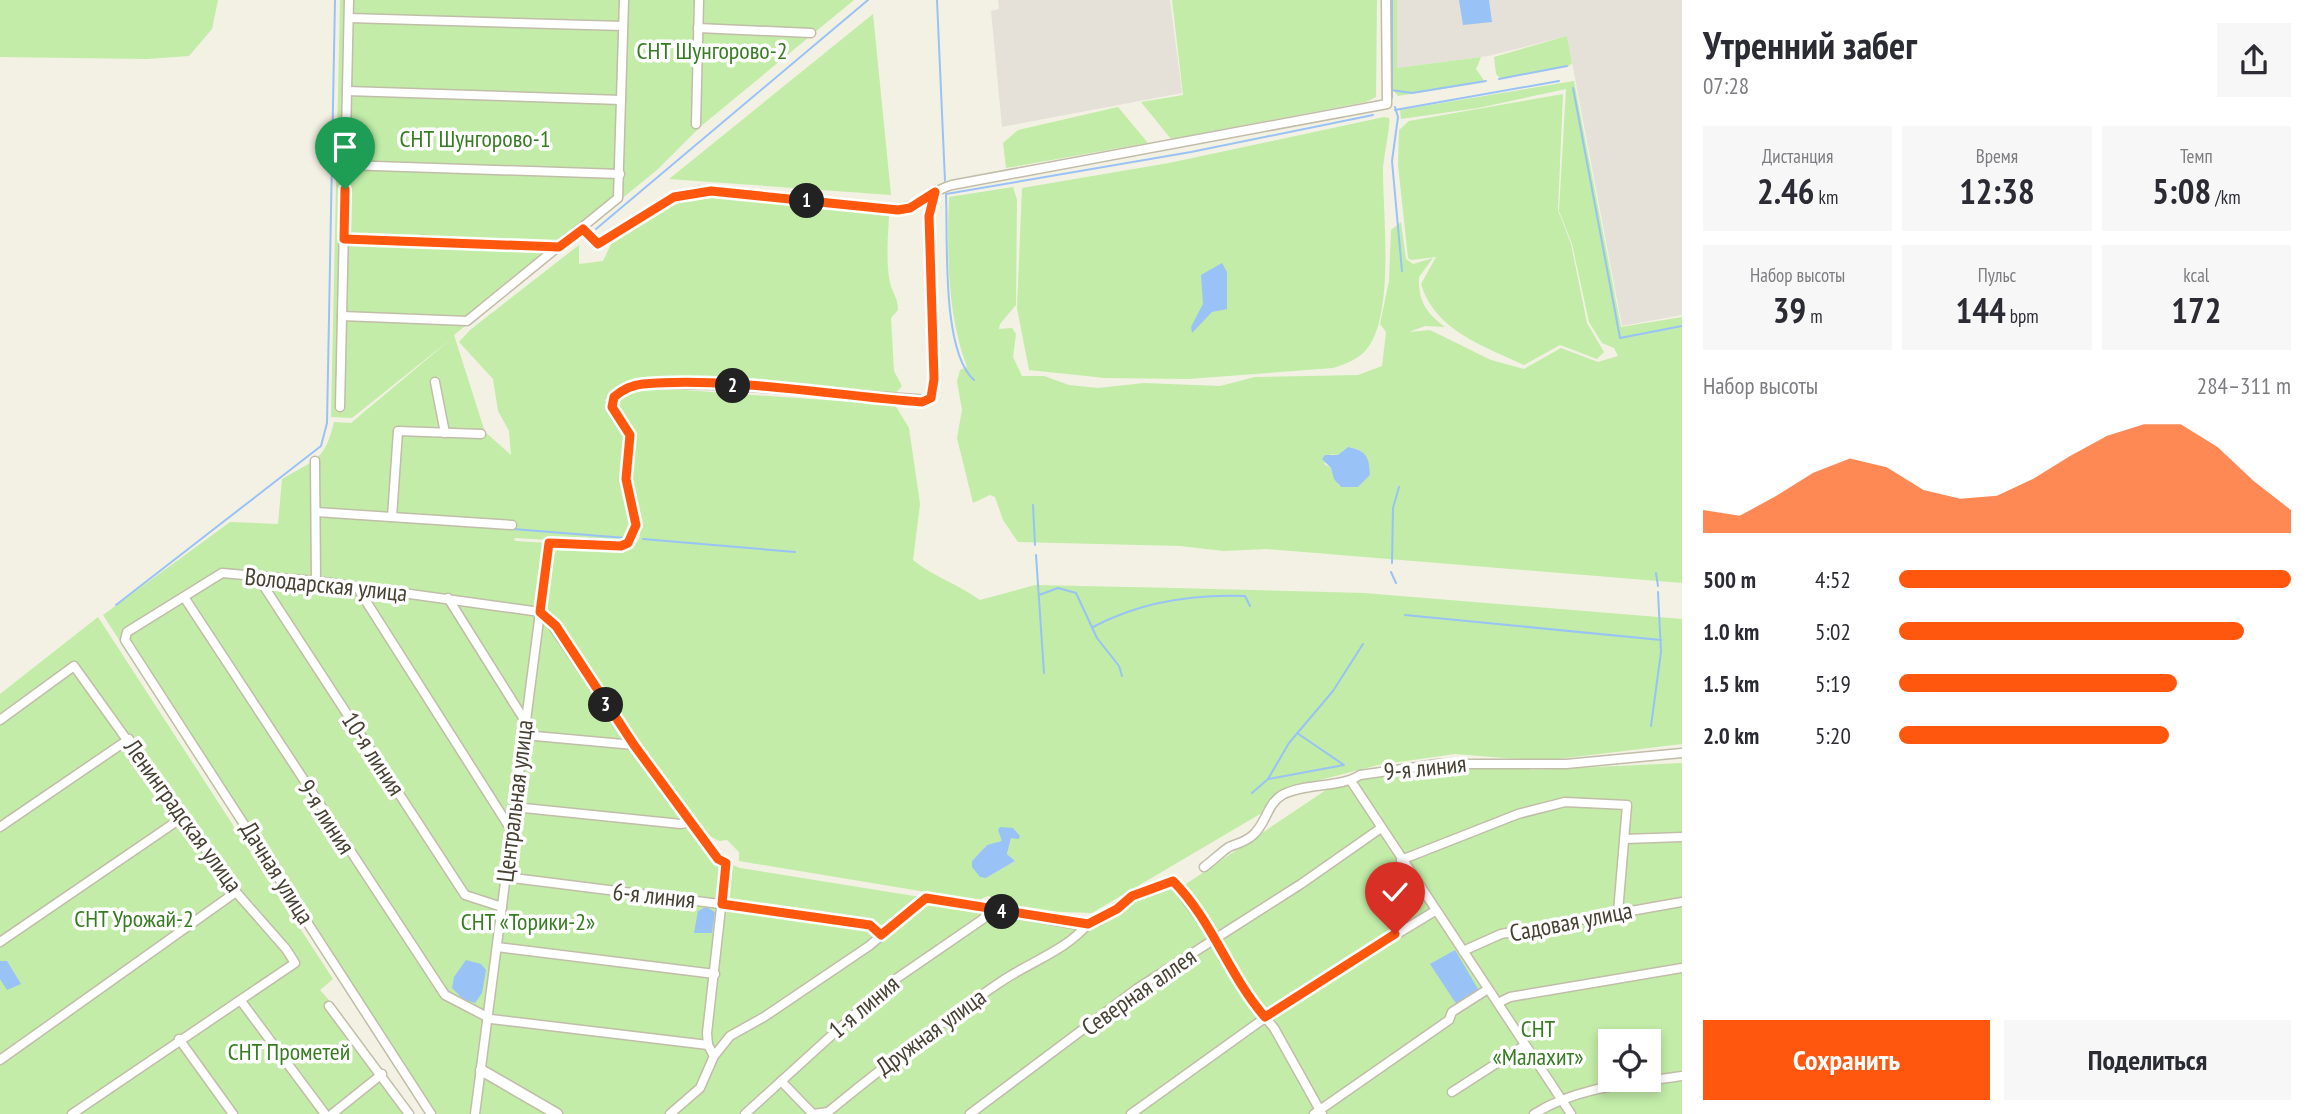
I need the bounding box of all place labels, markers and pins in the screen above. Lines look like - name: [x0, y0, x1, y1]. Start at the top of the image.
- pin: [315, 117, 375, 189]
- pin: 1: [790, 184, 824, 218]
- pin: 2: [716, 368, 750, 404]
- pin: 3: [588, 688, 624, 722]
- pin: [1365, 862, 1425, 934]
- pin: 4: [984, 894, 1020, 930]

